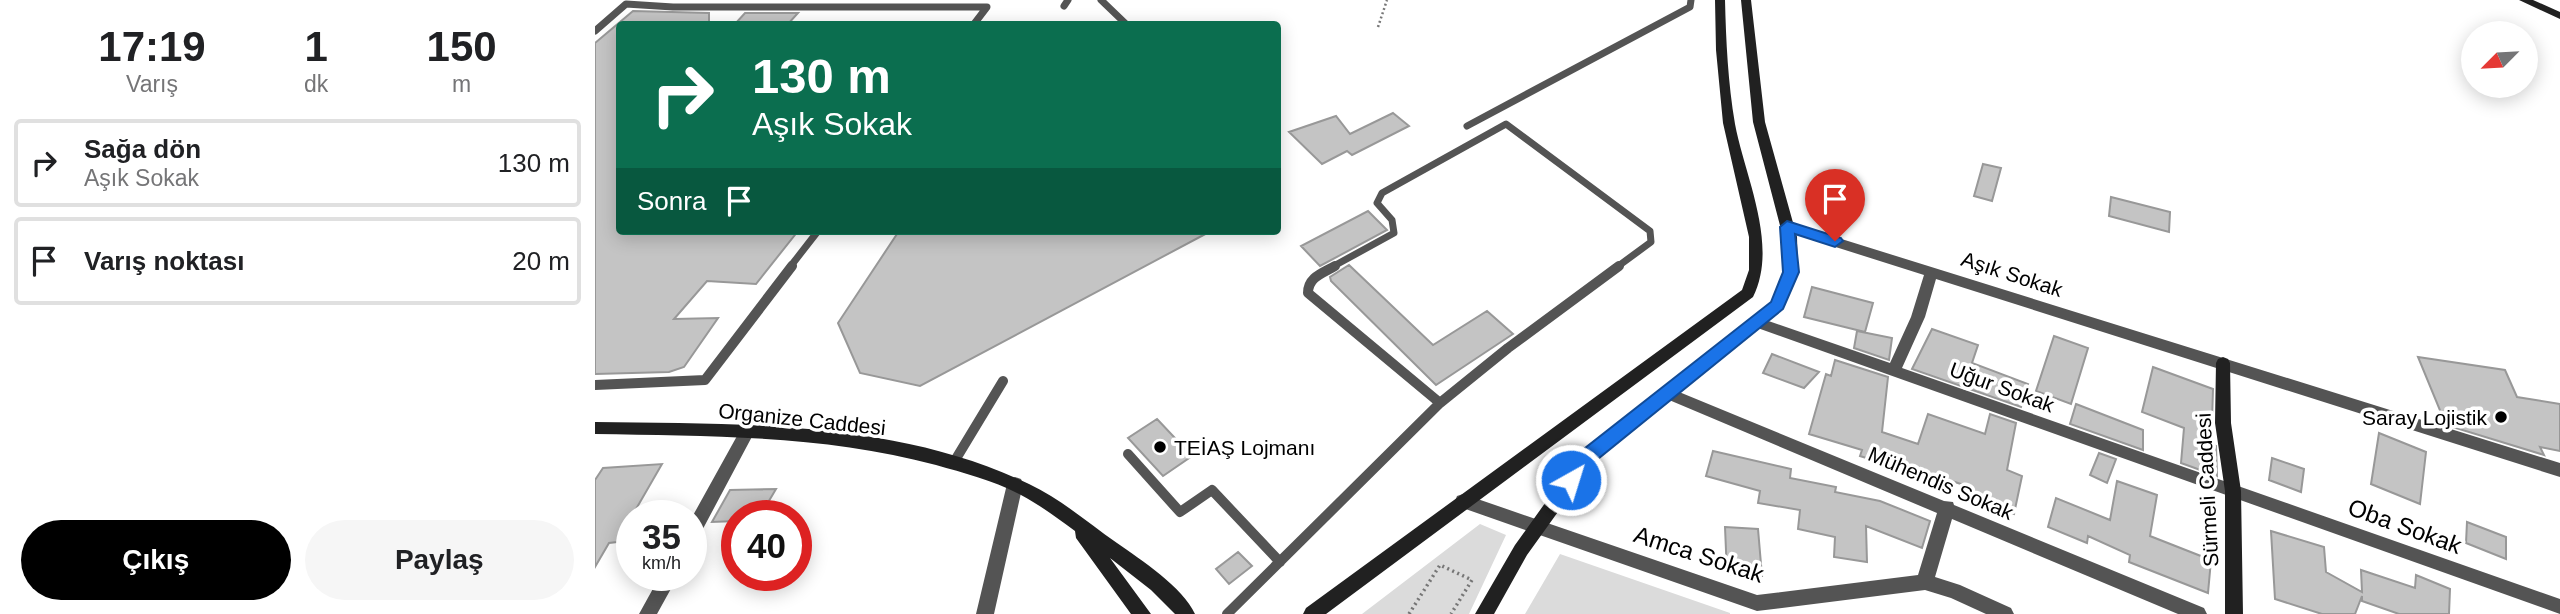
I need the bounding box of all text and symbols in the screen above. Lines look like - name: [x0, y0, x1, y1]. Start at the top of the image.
- north arrow: [2461, 21, 2537, 98]
- map controls: [2461, 21, 2538, 98]
- text: 17:19: [98, 23, 206, 70]
- text: 1: [304, 23, 328, 70]
- text: 150: [427, 23, 497, 70]
- icon: right: [637, 49, 728, 140]
- text: 130 m: [752, 49, 891, 103]
- text: Varış: [126, 71, 178, 97]
- text: dk: [304, 71, 328, 97]
- text: m: [452, 71, 471, 97]
- text: Aşık Sokak: [752, 106, 912, 142]
- text: Sağa dön: [84, 134, 201, 164]
- icon: right: [25, 144, 63, 182]
- text: 130 m: [498, 148, 570, 178]
- text: Aşık Sokak: [84, 165, 199, 191]
- pin: [1805, 169, 1865, 241]
- icon: arrive: [1816, 180, 1854, 218]
- icon: arrive: [720, 182, 758, 220]
- text: Sonra: [637, 186, 706, 216]
- icon: arrive: [25, 242, 63, 280]
- text: Varış noktası: [84, 246, 244, 276]
- text: 20 m: [512, 246, 570, 276]
- street label: Aşık Sokak: [1958, 247, 2066, 301]
- street label: Uğur Sokak: [1947, 357, 2058, 417]
- street label: Organize Caddesi: [717, 399, 887, 439]
- place label: Saray Lojistik: [2362, 406, 2487, 429]
- marker: Saray Lojistik: [2493, 409, 2509, 425]
- street label: Sürmeli Caddesi: [2191, 412, 2223, 568]
- place label: TEİAŞ Lojmanı: [1174, 436, 1315, 459]
- marker: TEİAŞ Lojmanı: [1152, 439, 1168, 455]
- street label: Mühendis Sokak: [1865, 442, 2017, 524]
- position arrow: [1534, 443, 1608, 517]
- street label: Oba Sokak: [2345, 493, 2466, 559]
- speed limit sign: 40: [721, 500, 812, 591]
- text: 35: [642, 517, 681, 556]
- button: Çıkış: [21, 520, 291, 600]
- button: Paylaş: [305, 520, 574, 600]
- street label: Amca Sokak: [1631, 520, 1768, 588]
- text: km/h: [642, 553, 681, 573]

